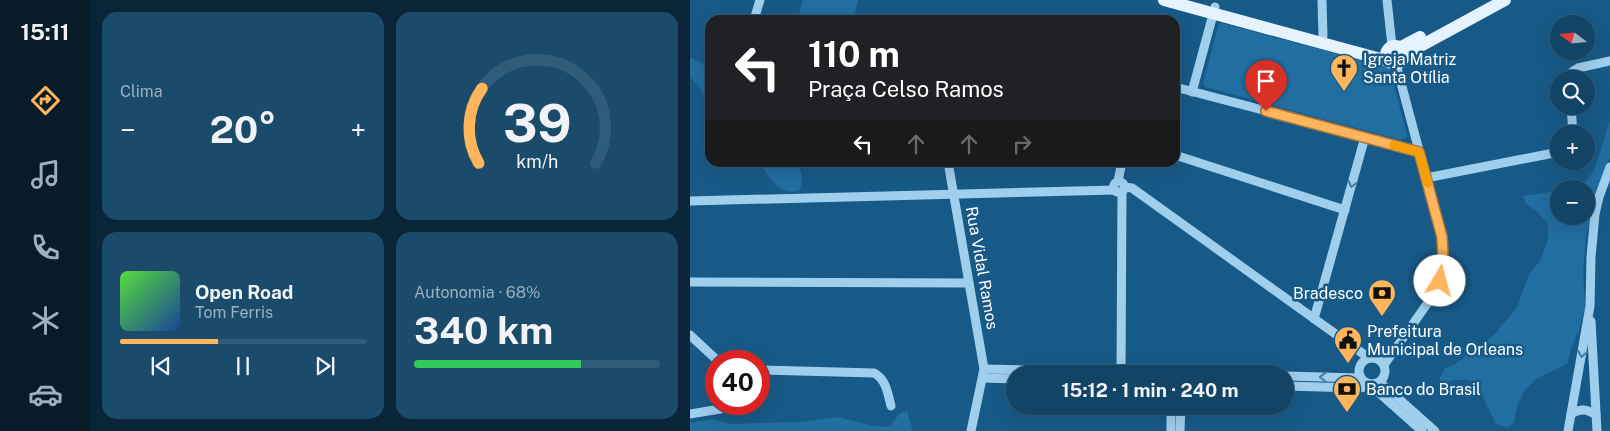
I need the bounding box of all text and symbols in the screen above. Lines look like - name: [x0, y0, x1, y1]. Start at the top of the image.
- north arrow: [1550, 15, 1595, 60]
- map controls: [1550, 15, 1595, 225]
- text: 15:11: [20, 19, 70, 45]
- text: 110 m: [808, 34, 900, 75]
- icon: left: [725, 35, 790, 100]
- place label: Igreja Matriz Santa Otília: [1363, 50, 1457, 87]
- church icon: Igreja Matriz Santa Otília: [1329, 53, 1359, 92]
- pin: [1245, 60, 1287, 111]
- icon: arrive: [1252, 67, 1280, 95]
- button: search: [1550, 70, 1595, 115]
- text: Praça Celso Ramos: [808, 76, 1004, 102]
- text: Clima: [120, 82, 163, 101]
- icon: directions: [28, 83, 63, 118]
- text: 39: [503, 93, 571, 154]
- text: 20°: [210, 107, 276, 152]
- text: −: [120, 113, 136, 146]
- text: +: [350, 113, 366, 146]
- button: +: [1550, 125, 1595, 170]
- icon: left: [849, 130, 877, 158]
- icon: ahead: [902, 130, 930, 158]
- icon: ahead: [955, 130, 983, 158]
- icon: right: [1008, 130, 1036, 158]
- text: km/h: [516, 151, 558, 172]
- icon: music: [28, 157, 63, 192]
- one-way arrow: [1347, 180, 1358, 189]
- button: −: [1550, 180, 1595, 225]
- street label: Rua Vidal Ramos: [962, 205, 1002, 331]
- icon: phone: [28, 230, 63, 265]
- position arrow: [1413, 254, 1465, 306]
- bank icon: Bradesco: [1367, 278, 1397, 317]
- text: Open Road: [195, 281, 293, 303]
- text: Autonomia · 68%: [414, 283, 541, 302]
- place label: Bradesco: [1293, 284, 1363, 303]
- icon: climate: [28, 303, 63, 338]
- text: Tom Ferris: [195, 303, 273, 322]
- text: 340 km: [414, 308, 553, 353]
- place label: Prefeitura Municipal de Orleans: [1367, 322, 1523, 359]
- public building icon: Prefeitura Municipal de Orleans: [1333, 325, 1363, 364]
- speed limit sign: 40: [705, 350, 770, 415]
- one-way arrow: [1577, 350, 1587, 358]
- icon: previous: [147, 352, 175, 380]
- icon: pause: [229, 352, 257, 380]
- icon: next: [311, 352, 339, 380]
- one-way arrow: [1318, 372, 1326, 382]
- bank icon: Banco do Brasil: [1332, 374, 1362, 413]
- icon: car: [28, 377, 63, 412]
- text: 15:12 · 1 min · 240 m: [1061, 379, 1239, 401]
- place label: Banco do Brasil: [1366, 380, 1481, 399]

